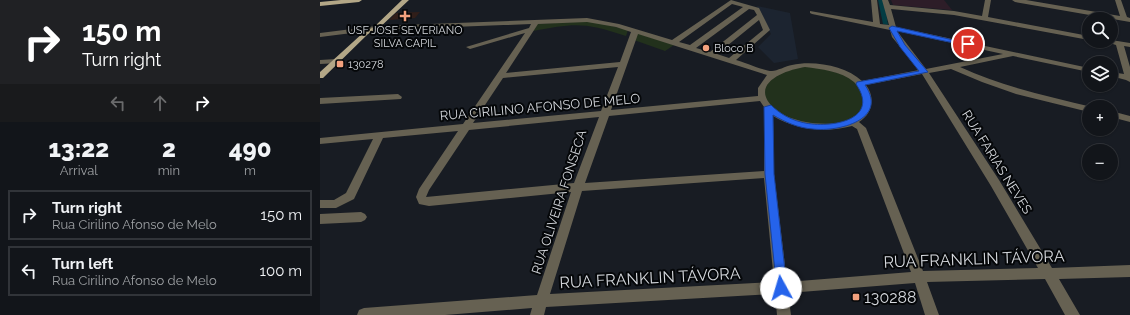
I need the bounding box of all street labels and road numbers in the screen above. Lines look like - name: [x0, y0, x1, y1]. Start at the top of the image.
- street label: RUA CIRILINO AFONSO DE MELO: [439, 91, 641, 123]
- street label: RUA FARIAS NEVES: [959, 107, 1035, 217]
- street label: RUA OLIVEIRA FONSECA: [529, 128, 589, 276]
- street label: RUA FRANKLIN TÁVORA: [883, 245, 1065, 272]
- street label: RUA FRANKLIN TÁVORA: [559, 263, 741, 292]

